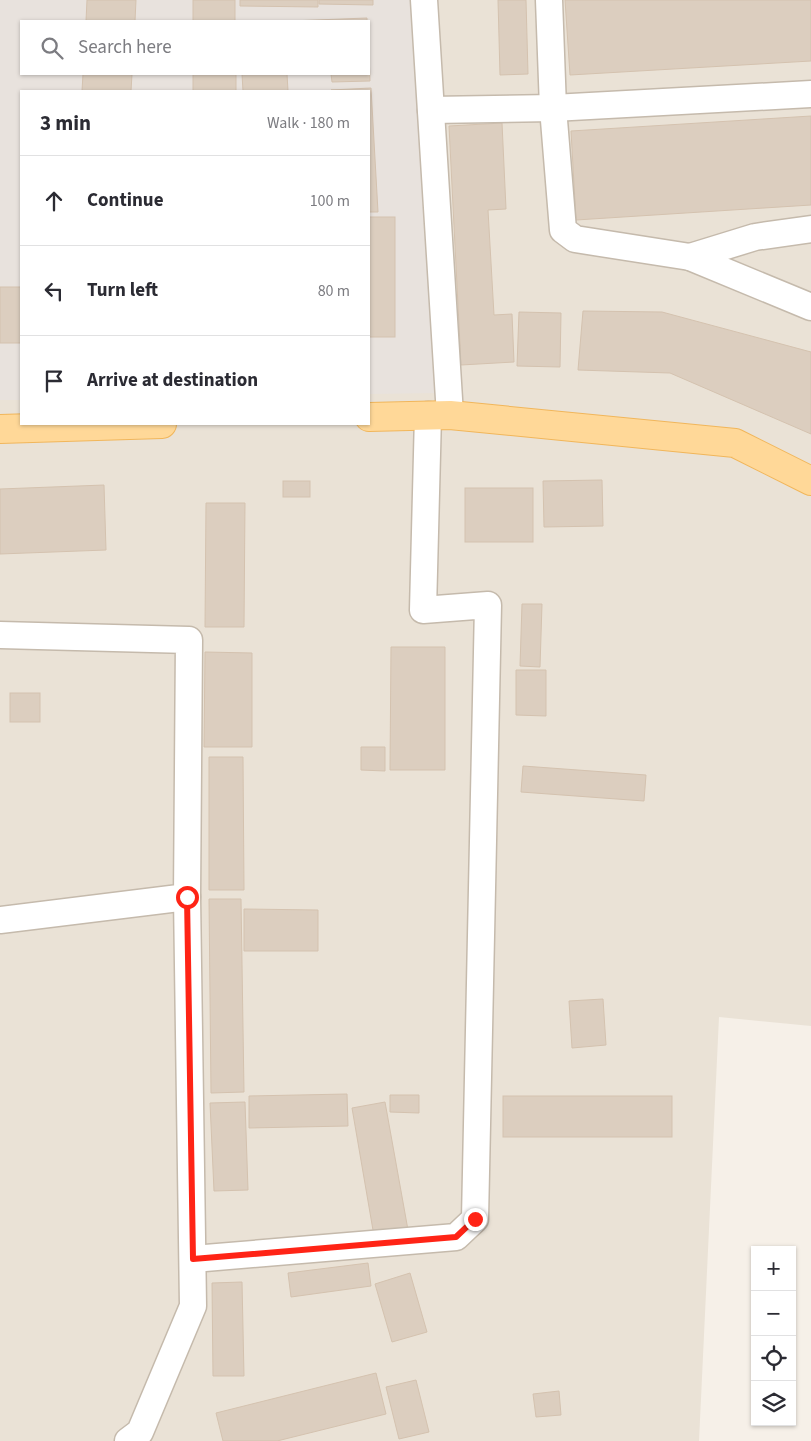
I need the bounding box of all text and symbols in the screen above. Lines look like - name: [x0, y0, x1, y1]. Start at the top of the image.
- search box: [20, 20, 370, 75]
- icon: search: [38, 34, 66, 62]
- text: Search here: [78, 34, 172, 61]
- text: 3 min: [40, 108, 91, 138]
- text: Walk · 180 m: [267, 112, 350, 134]
- icon: ahead: [40, 187, 68, 215]
- text: Continue: [87, 187, 164, 214]
- text: 100 m: [310, 190, 350, 212]
- icon: left: [40, 277, 68, 305]
- text: Turn left: [87, 277, 158, 304]
- text: 80 m: [318, 280, 350, 302]
- icon: arrive: [40, 367, 68, 395]
- text: Arrive at destination: [87, 367, 258, 394]
- route start: [176, 886, 199, 909]
- route end: [464, 1208, 487, 1231]
- map controls: [751, 1246, 796, 1426]
- button: +: [751, 1246, 796, 1291]
- button: −: [751, 1291, 796, 1336]
- button: locate: [751, 1336, 796, 1381]
- button: layers: [751, 1381, 796, 1426]

